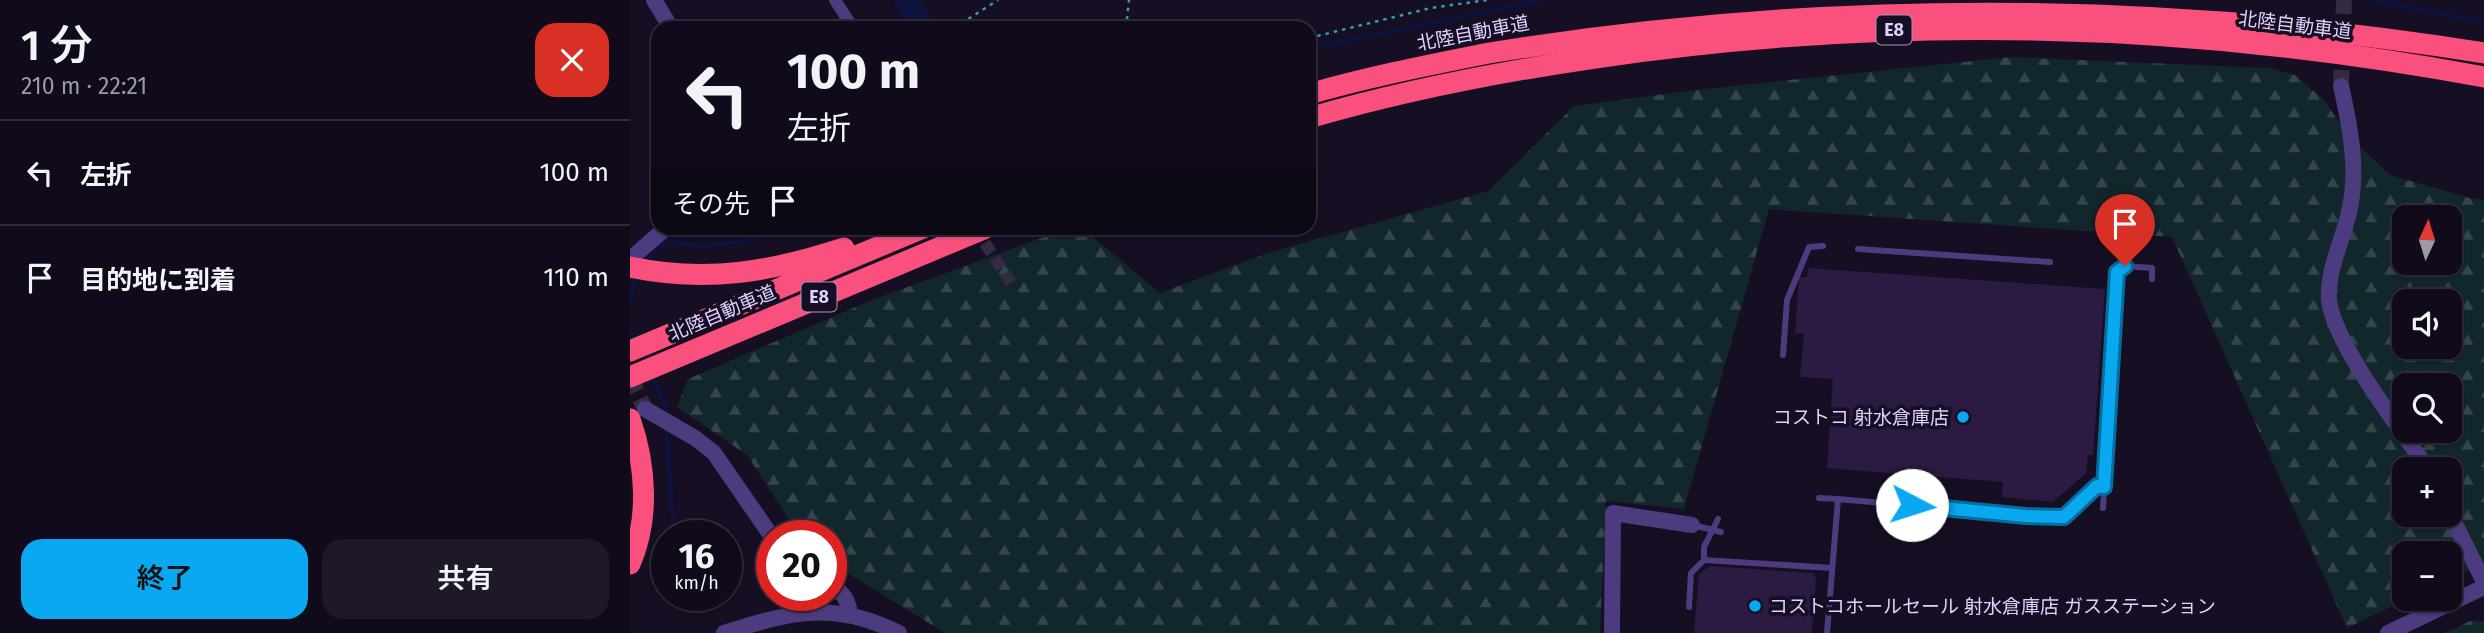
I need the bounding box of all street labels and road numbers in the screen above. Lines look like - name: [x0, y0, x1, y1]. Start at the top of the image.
- street label: 北陸自動車道: [2237, 7, 2353, 43]
- street label: 北陸自動車道: [1415, 11, 1531, 55]
- road number: E8: [1876, 15, 1912, 44]
- street label: 北陸自動車道: [665, 280, 779, 346]
- road number: E8: [802, 282, 836, 312]

